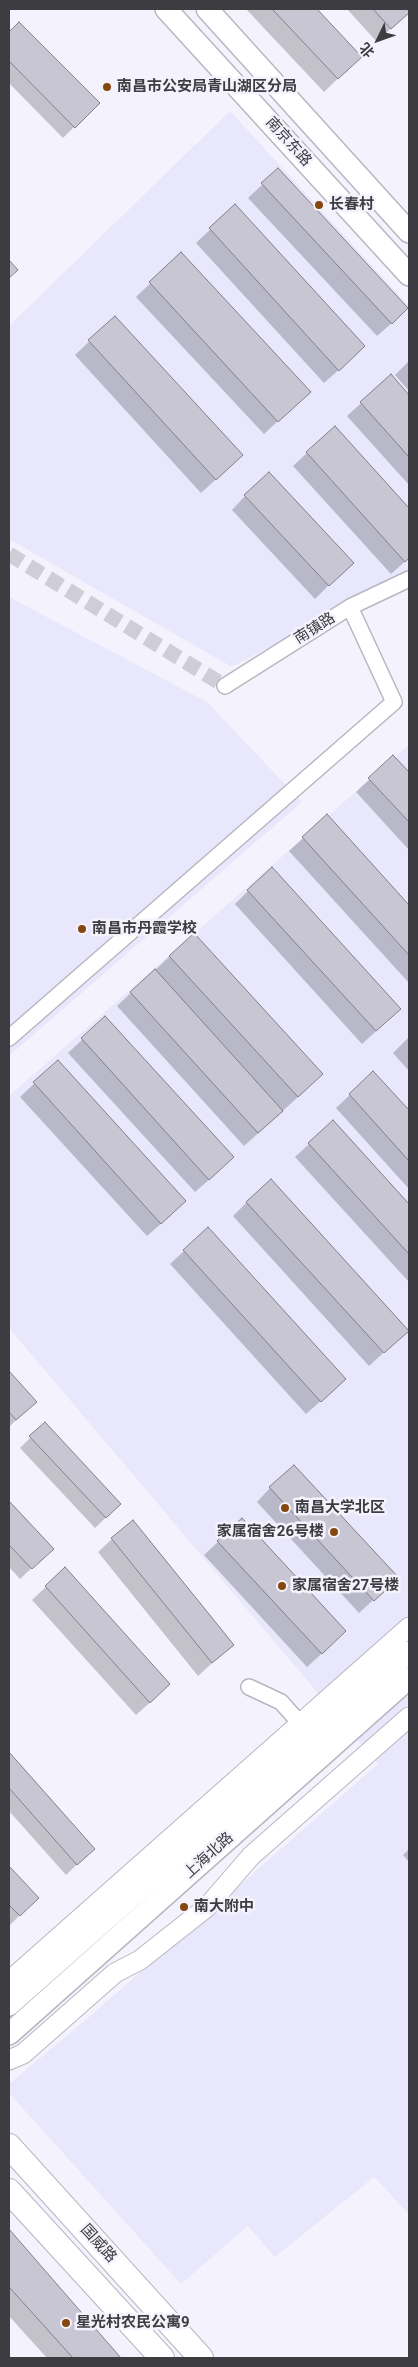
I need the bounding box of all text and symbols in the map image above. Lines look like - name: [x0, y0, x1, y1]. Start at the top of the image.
- north arrow: [353, 15, 403, 65]
- text: 北: [356, 39, 377, 61]
- place label: 南昌市公安局青山湖区分局: [117, 78, 297, 96]
- marker: 南昌市公安局青山湖区分局: [101, 81, 113, 93]
- street label: 南京东路: [261, 114, 315, 170]
- place label: 长春村: [329, 196, 374, 214]
- marker: 长春村: [313, 199, 325, 211]
- street label: 南镇路: [291, 609, 339, 649]
- place label: 南昌市丹霞学校: [92, 920, 197, 938]
- marker: 南昌市丹霞学校: [76, 923, 88, 935]
- place label: 南昌大学北区: [295, 1499, 385, 1517]
- marker: 南昌大学北区: [279, 1502, 291, 1514]
- place label: 家属宿舍26号楼: [217, 1523, 324, 1541]
- marker: 家属宿舍26号楼: [328, 1526, 340, 1538]
- place label: 家属宿舍27号楼: [292, 1577, 399, 1595]
- marker: 家属宿舍27号楼: [276, 1580, 288, 1592]
- street label: 上海北路: [181, 1829, 237, 1883]
- place label: 南大附中: [194, 1898, 254, 1916]
- marker: 南大附中: [178, 1901, 190, 1913]
- street label: 国威路: [76, 2221, 120, 2267]
- place label: 星光村农民公寓9: [76, 2314, 190, 2332]
- marker: 星光村农民公寓9: [60, 2317, 72, 2329]

